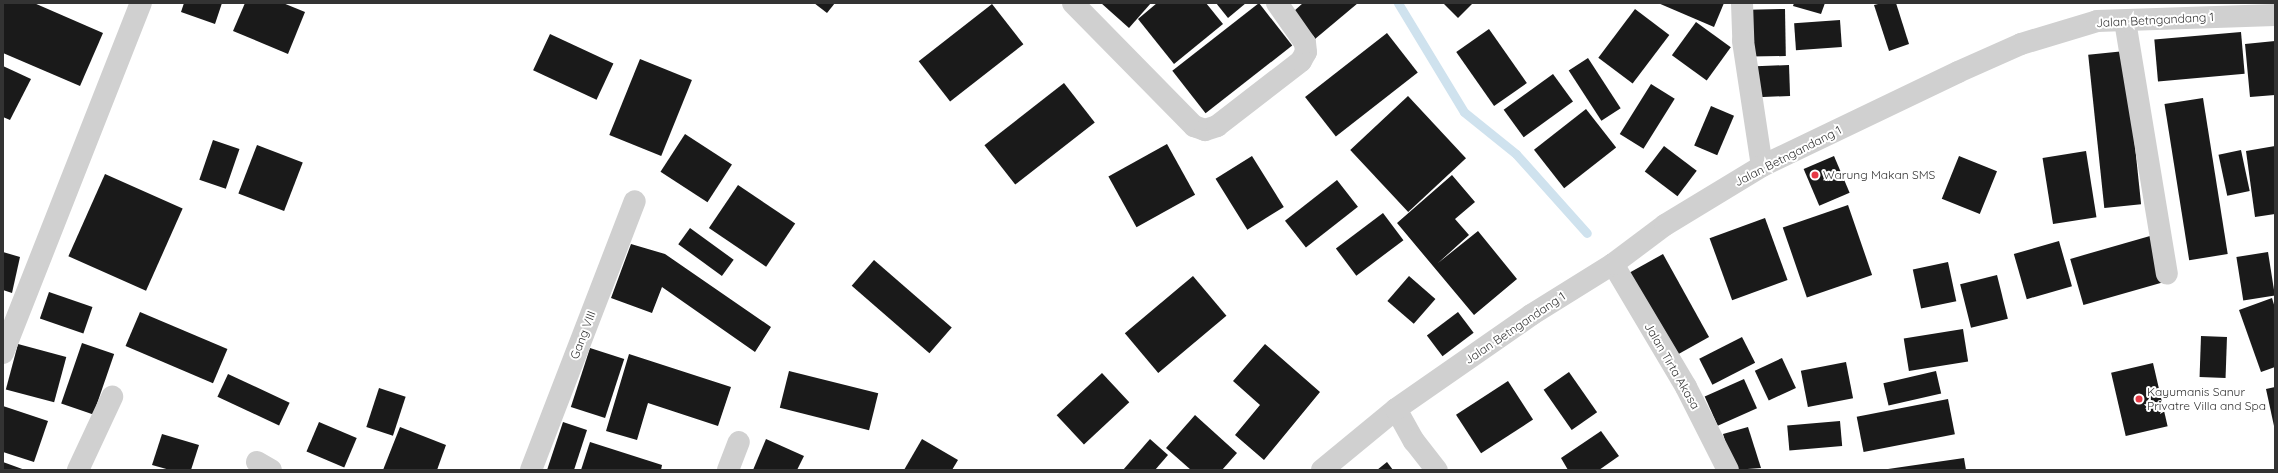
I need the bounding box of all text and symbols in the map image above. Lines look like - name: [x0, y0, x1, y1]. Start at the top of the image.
- street label: Jalan Betngandang 1: [2096, 10, 2214, 30]
- street label: Jalan Betngandang 1: [1732, 123, 1844, 189]
- place label: Warung Makan SMS: [1823, 168, 1935, 182]
- marker: Warung Makan SMS: [1810, 170, 1820, 180]
- street label: Jalan Betngandang 1: [1462, 289, 1568, 367]
- street label: Gang VIII: [567, 309, 599, 361]
- street label: Jalan Tirta Akasa: [1641, 320, 1703, 412]
- place label: Kayumanis Sanur Privatre Villa and Spa: [2147, 385, 2266, 413]
- marker: Kayumanis Sanur Privatre Villa and Spa: [2134, 394, 2144, 404]

